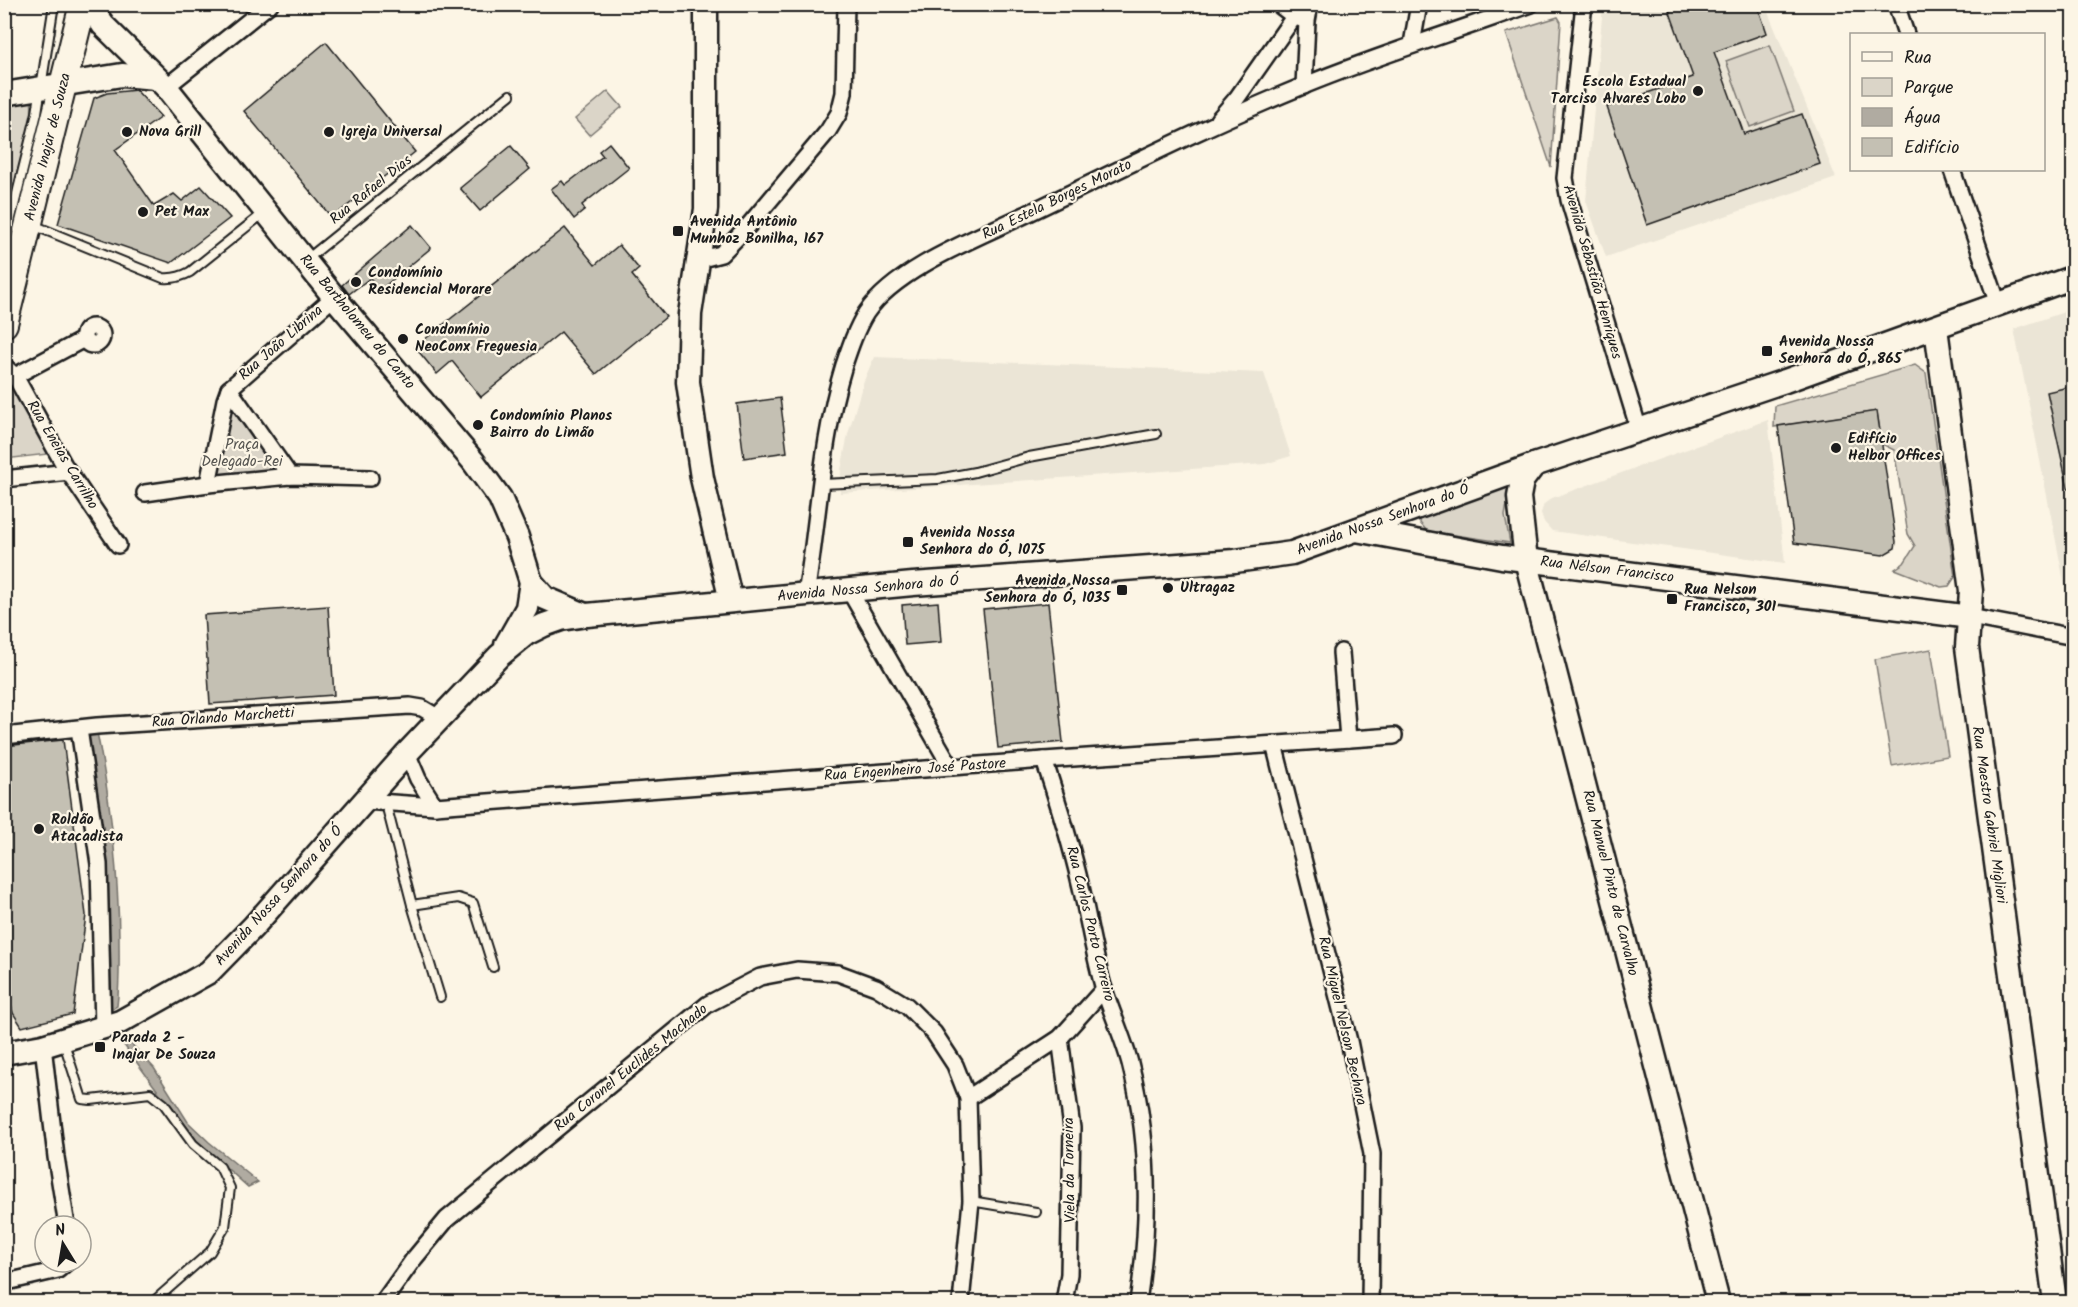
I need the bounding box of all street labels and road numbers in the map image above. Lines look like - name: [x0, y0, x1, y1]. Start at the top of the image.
- street label: Avenida Inajar de Souza: [18, 71, 78, 223]
- street label: Rua Rafael Dias: [324, 149, 418, 231]
- street label: Rua Estela Borges Morato: [978, 153, 1136, 247]
- street label: Avenida Sebastião Henriques: [1556, 182, 1629, 363]
- street label: Rua Bartholomeu do Canto: [293, 249, 421, 395]
- street label: Rua João Librina: [233, 299, 329, 387]
- street label: Rua Eneias Carrilho: [20, 396, 104, 514]
- street label: Avenida Nossa Senhora do Ó: [1293, 477, 1473, 562]
- street label: Rua Nélson Francisco: [1539, 550, 1675, 590]
- street label: Avenida Nossa Senhora do Ó: [776, 569, 961, 609]
- street label: Rua Orlando Marchetti: [151, 701, 296, 735]
- street label: Rua Maestro Gabriel Migliori: [1965, 725, 2014, 907]
- street label: Rua Engenheiro José Pastore: [823, 752, 1007, 788]
- street label: Rua Manuel Pinto de Carvalho: [1575, 787, 1645, 979]
- street label: Avenida Nossa Senhora do Ó: [209, 820, 349, 972]
- street label: Rua Carlos Porto Carreiro: [1059, 844, 1121, 1004]
- street label: Rua Miguel Nelson Bechara: [1311, 934, 1373, 1108]
- street label: Rua Coronel Euclides Machado: [549, 998, 713, 1138]
- street label: Viela da Torneira: [1057, 1117, 1083, 1223]

